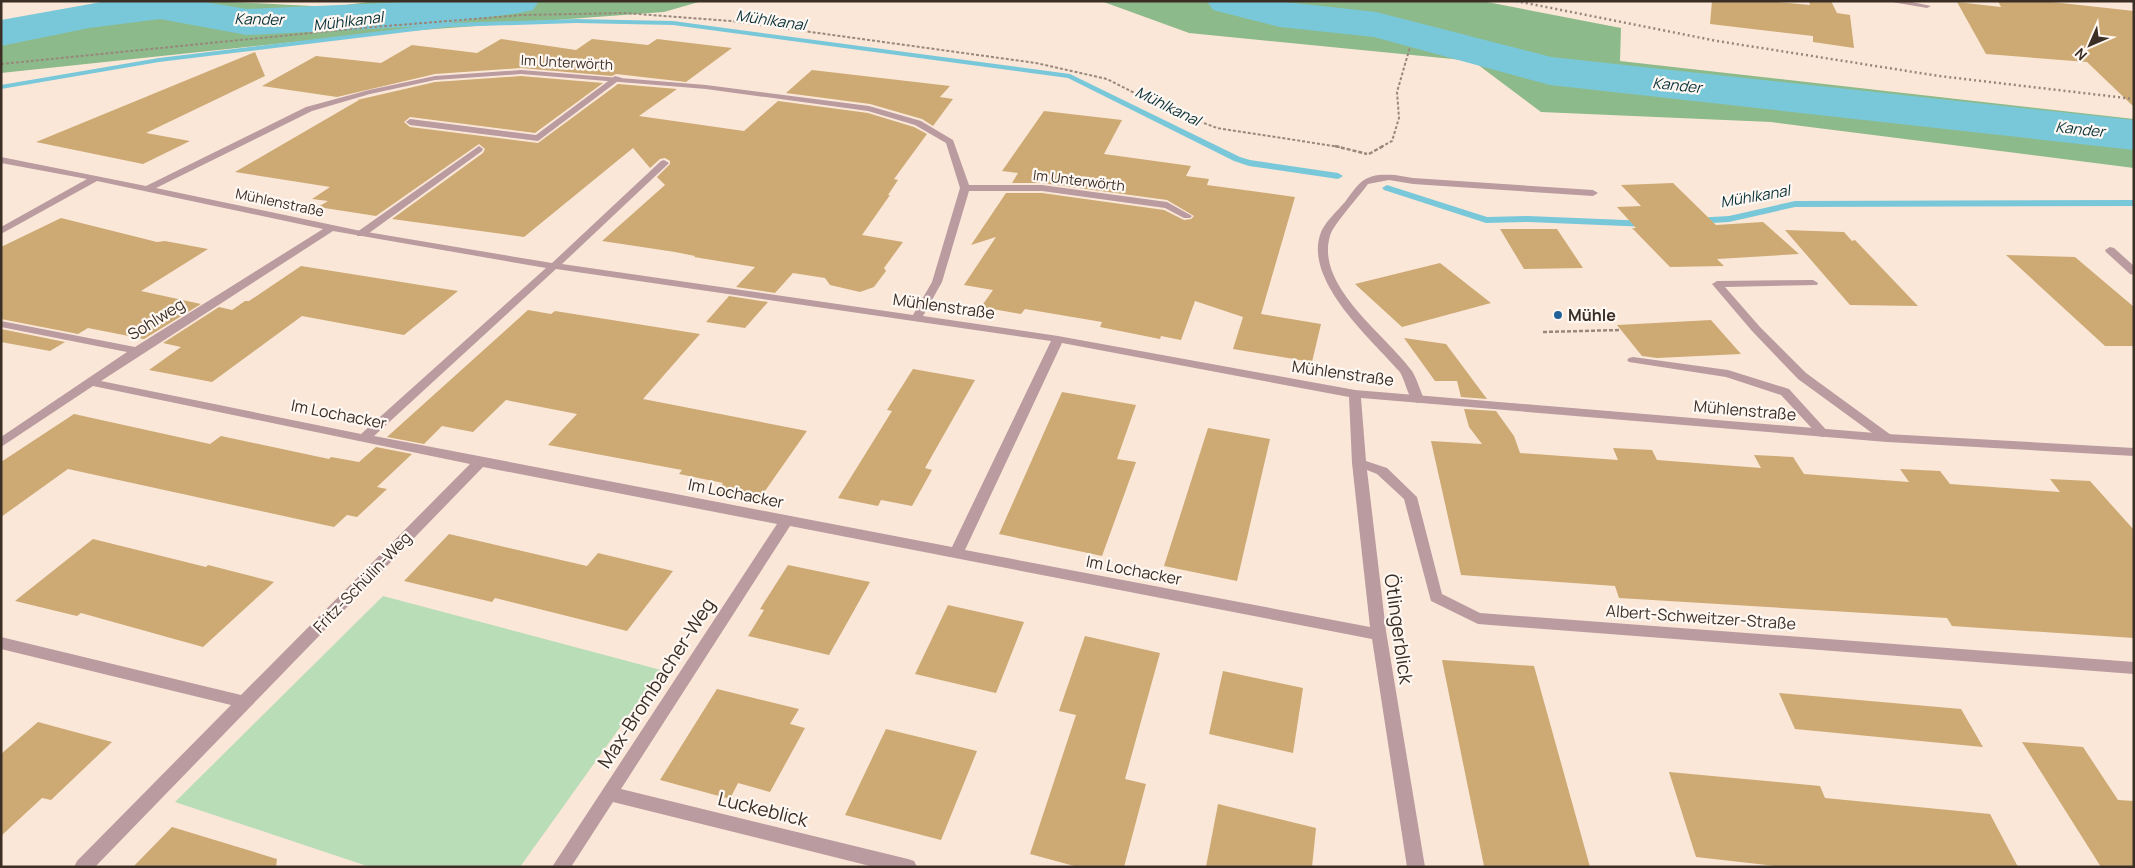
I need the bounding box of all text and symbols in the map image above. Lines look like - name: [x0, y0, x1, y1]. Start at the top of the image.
- water label: Mühlkanal: [735, 5, 810, 36]
- water label: Mühlkanal: [312, 6, 387, 36]
- water label: Kander: [234, 8, 286, 30]
- north arrow: [2065, 20, 2115, 70]
- text: N: [2070, 44, 2091, 65]
- street label: Im Unterwörth: [520, 50, 614, 74]
- water label: Kander: [1651, 72, 1705, 98]
- water label: Mühlkanal: [1132, 81, 1207, 132]
- water label: Kander: [2054, 116, 2108, 142]
- street label: Im Unterwörth: [1032, 165, 1126, 195]
- water label: Mühlkanal: [1718, 179, 1794, 212]
- street label: Mühlenstraße: [234, 183, 326, 221]
- street label: Mühlenstraße: [892, 288, 996, 324]
- street label: Sohlweg: [123, 293, 189, 345]
- place label: Mühle: [1568, 304, 1616, 326]
- marker: Mühle: [1552, 309, 1564, 321]
- street label: Mühlenstraße: [1291, 355, 1395, 391]
- street label: Im Lochacker: [289, 394, 389, 434]
- street label: Mühlenstraße: [1693, 395, 1797, 425]
- street label: Im Lochacker: [686, 473, 786, 513]
- street label: Fritz-Schülin-Weg: [308, 527, 416, 637]
- street label: Im Lochacker: [1084, 550, 1184, 590]
- street label: Ötlingerblick: [1378, 572, 1420, 686]
- street label: Max-Brombacher-Weg: [591, 593, 721, 773]
- street label: Albert-Schweitzer-Straße: [1605, 599, 1797, 635]
- street label: Luckeblick: [715, 785, 811, 833]

